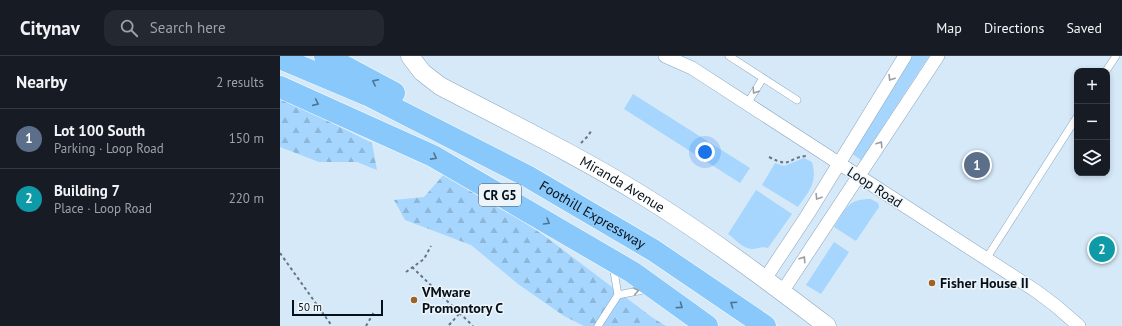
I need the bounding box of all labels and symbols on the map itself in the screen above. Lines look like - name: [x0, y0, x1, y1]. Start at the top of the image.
- one-way arrow: [889, 74, 896, 81]
- one-way arrow: [372, 79, 379, 87]
- one-way arrow: [752, 87, 760, 94]
- one-way arrow: [311, 98, 319, 106]
- one-way arrow: [875, 141, 882, 148]
- your location: [695, 142, 715, 162]
- pin: 1: [964, 150, 990, 180]
- one-way arrow: [430, 152, 437, 159]
- street label: Miranda Avenue: [577, 152, 668, 216]
- street label: Loop Road: [844, 162, 906, 212]
- street label: Foothill Expressway: [536, 176, 649, 253]
- road number: CR G5: [479, 184, 521, 206]
- one-way arrow: [816, 193, 823, 200]
- one-way arrow: [543, 217, 550, 224]
- pin: 2: [1089, 234, 1115, 264]
- one-way arrow: [798, 256, 806, 263]
- place label: Fisher House II: [940, 274, 1029, 292]
- marker: Fisher House II: [927, 278, 937, 288]
- place label: VMware Promontory C: [421, 283, 503, 317]
- one-way arrow: [633, 287, 639, 296]
- marker: VMware Promontory C: [409, 295, 419, 305]
- scale bar: [292, 298, 383, 317]
- one-way arrow: [676, 302, 683, 309]
- one-way arrow: [730, 302, 737, 309]

